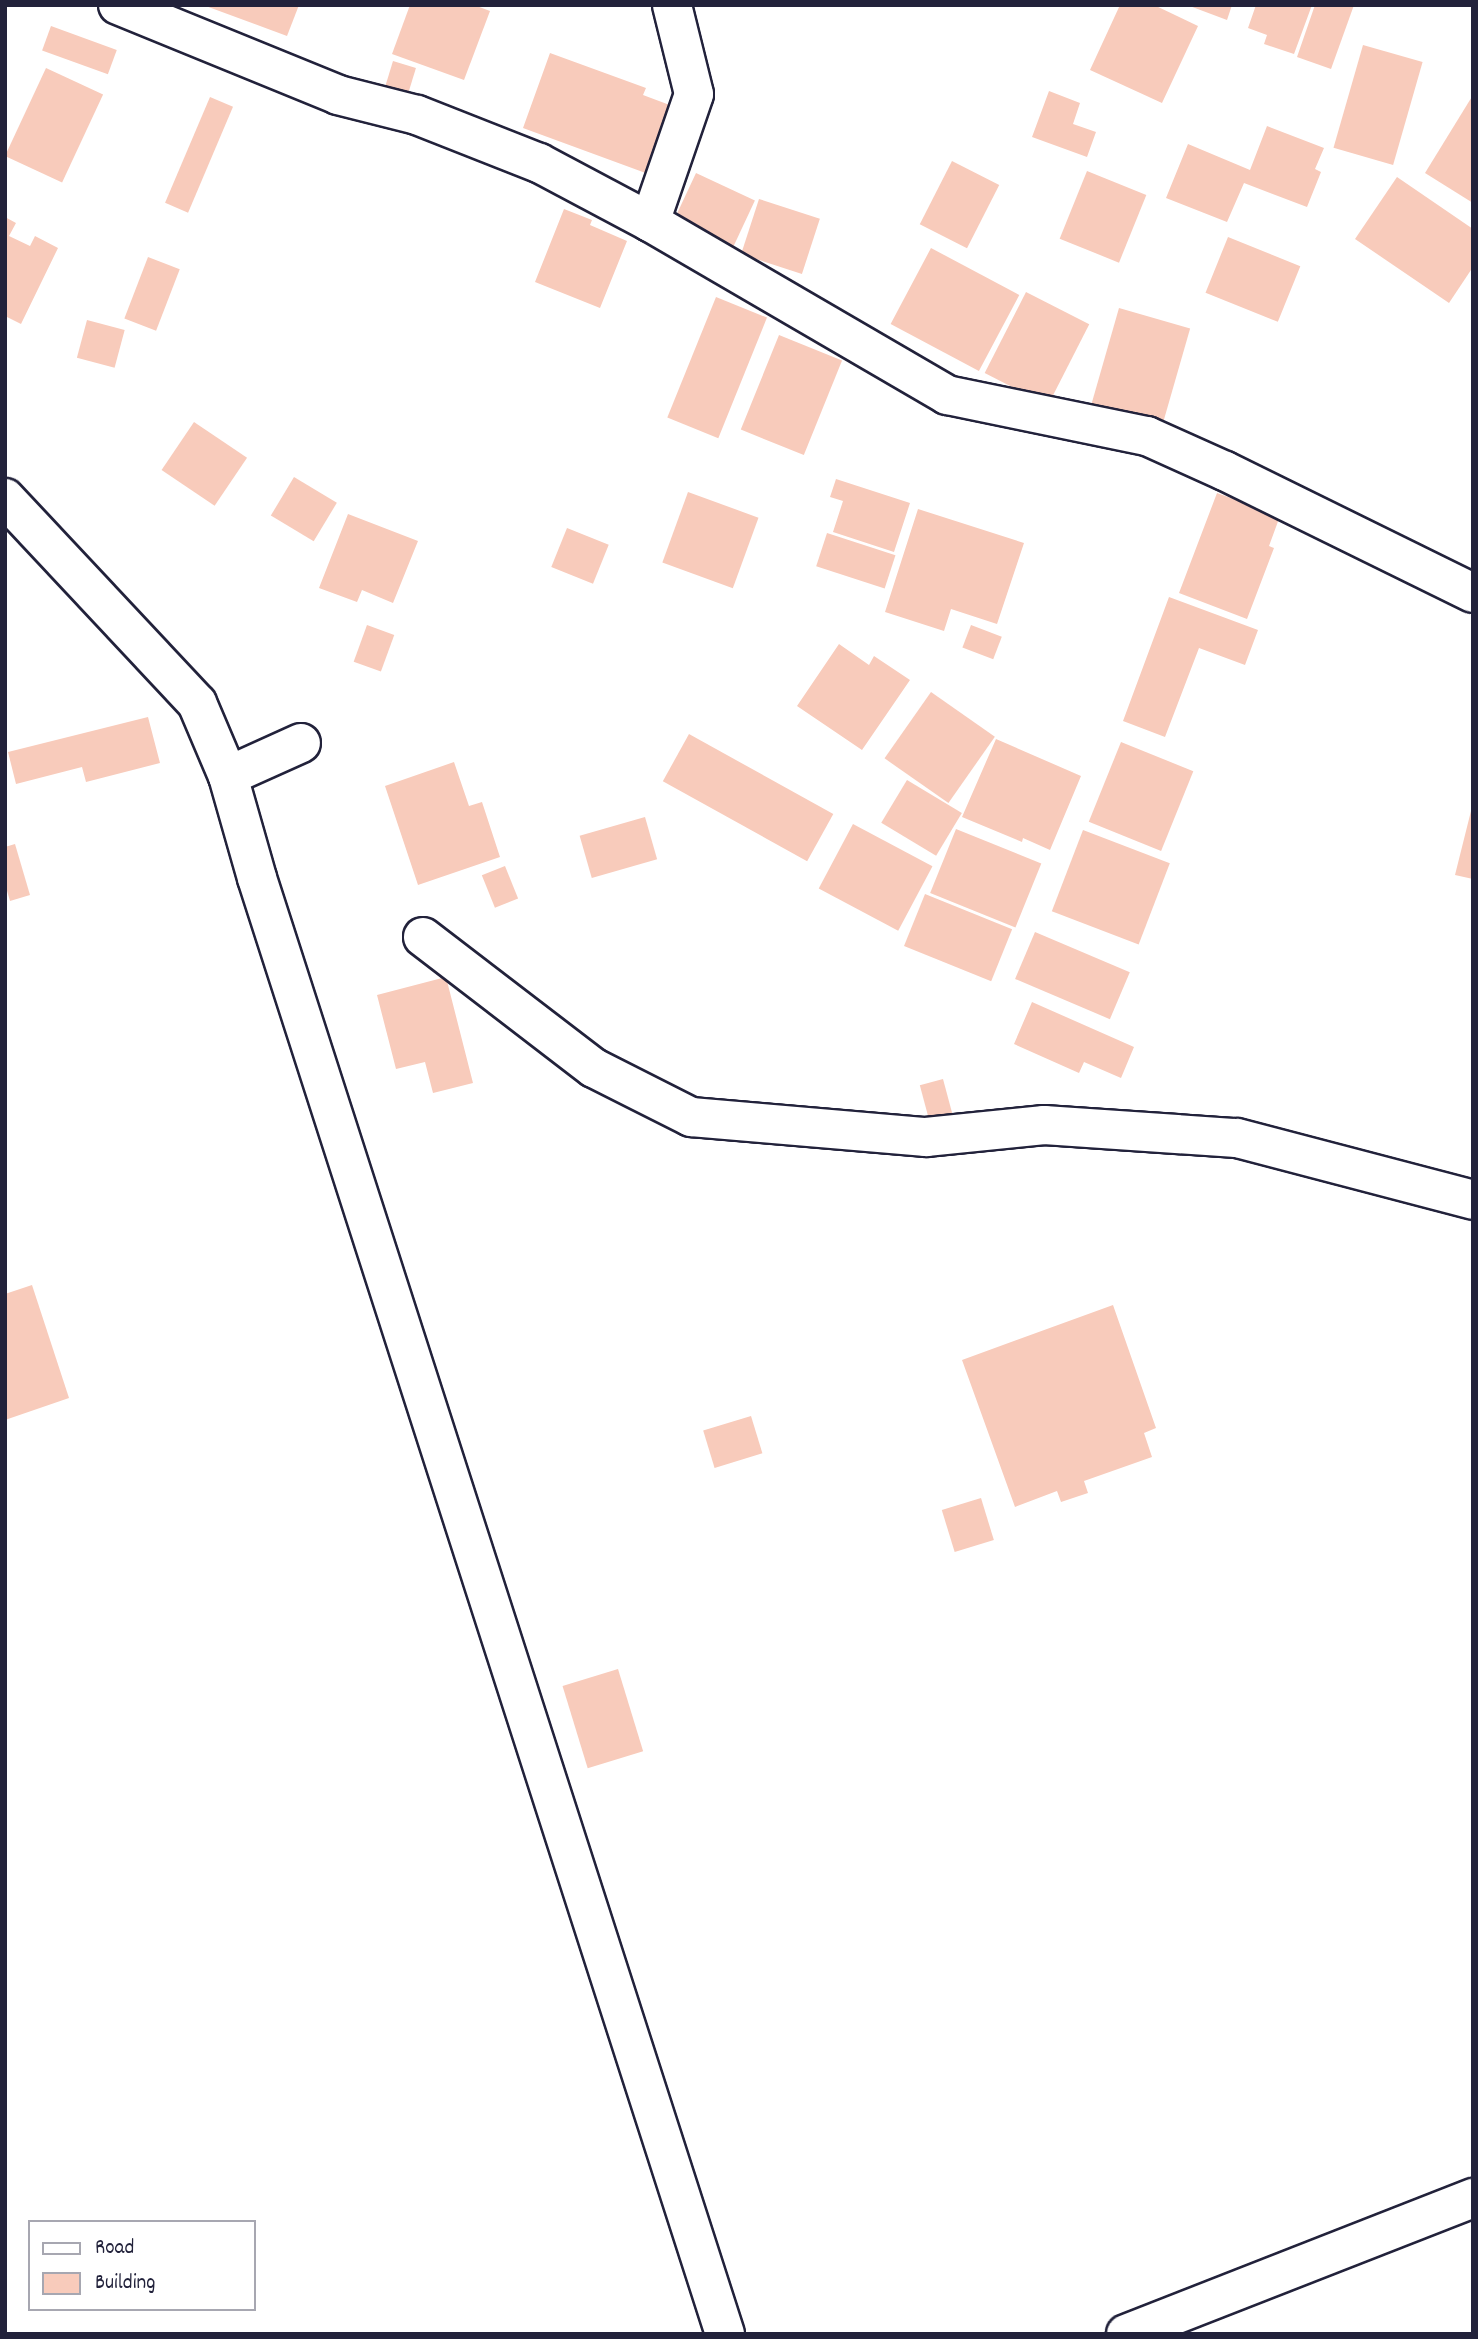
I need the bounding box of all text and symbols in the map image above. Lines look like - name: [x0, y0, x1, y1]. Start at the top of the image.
- legend: [28, 2220, 256, 2311]
- text: Road: [95, 2234, 134, 2264]
- text: Building: [95, 2269, 155, 2299]

